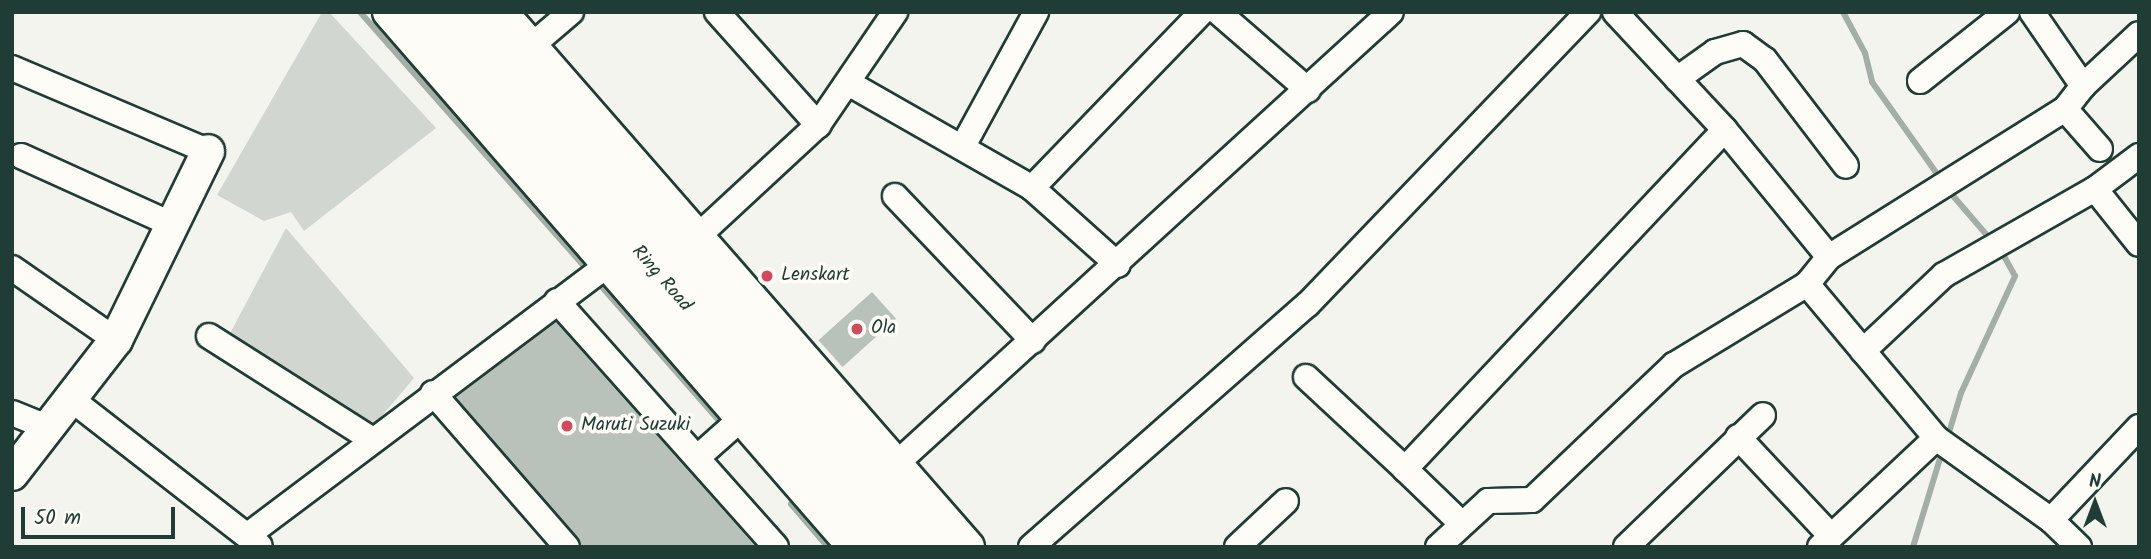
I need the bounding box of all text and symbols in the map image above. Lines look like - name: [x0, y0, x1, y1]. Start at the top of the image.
- street label: Ring Road: [626, 241, 696, 317]
- place label: Lenskart: [781, 265, 850, 287]
- marker: Lenskart: [759, 268, 775, 284]
- place label: Ola: [871, 318, 896, 340]
- marker: Ola: [849, 321, 865, 337]
- place label: Maruti Suzuki: [581, 415, 690, 437]
- marker: Maruti Suzuki: [559, 418, 575, 434]
- text: N: [2089, 467, 2101, 497]
- north arrow: [2060, 468, 2130, 538]
- scale bar: [24, 492, 178, 536]
- text: 50 m: [34, 502, 81, 535]

